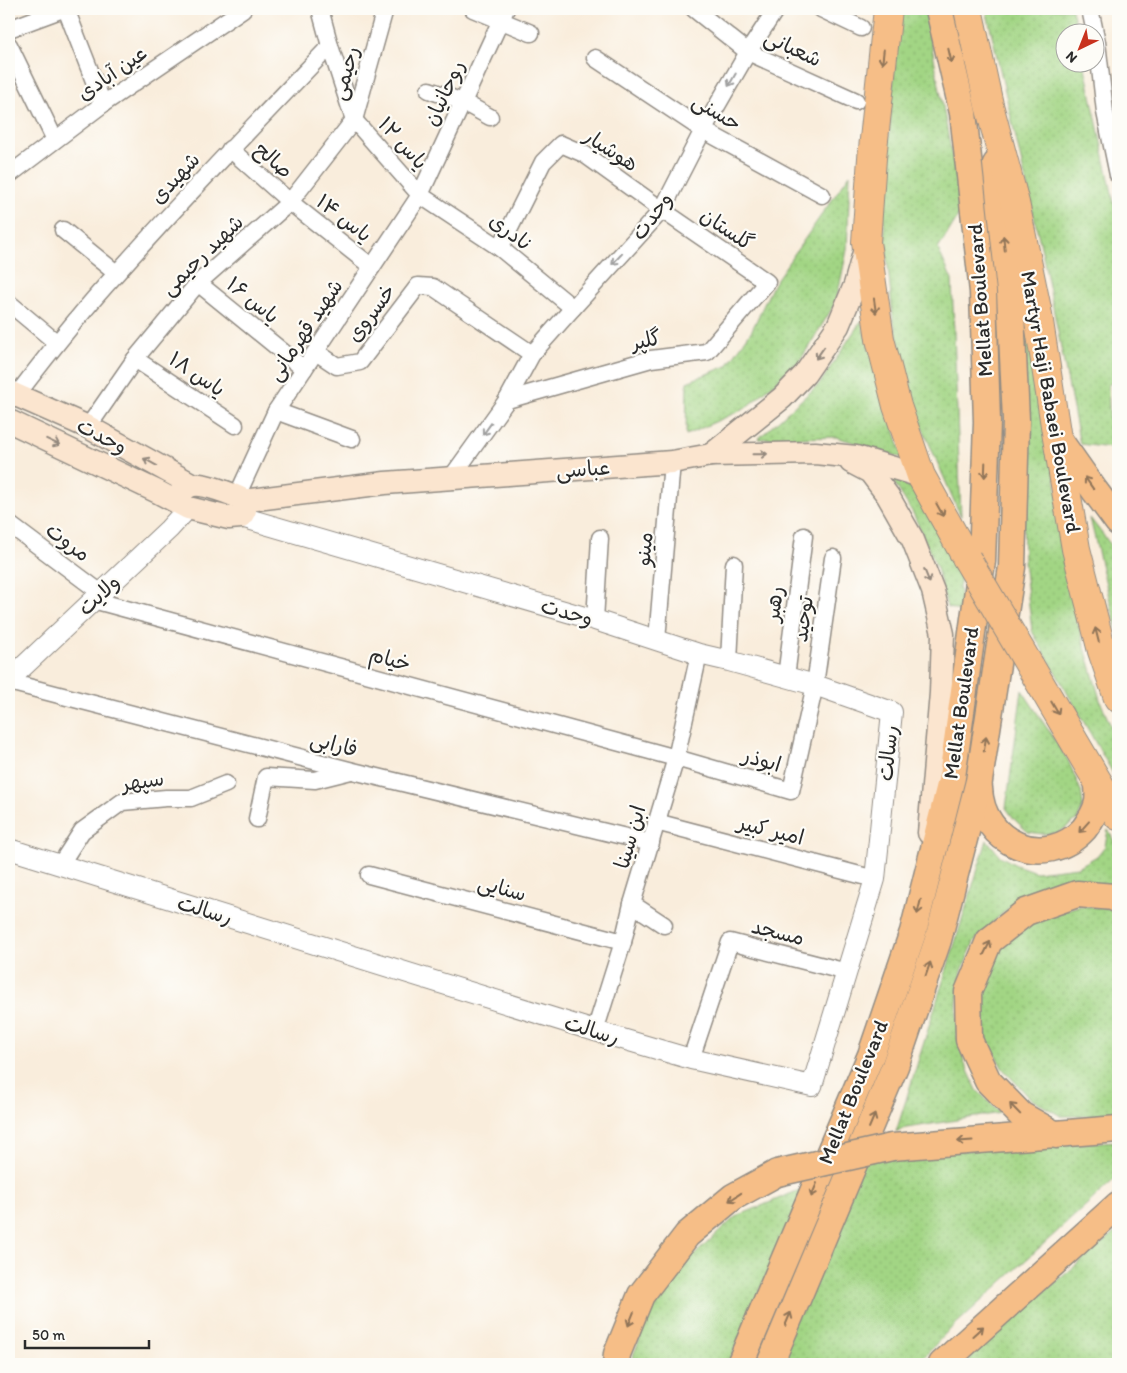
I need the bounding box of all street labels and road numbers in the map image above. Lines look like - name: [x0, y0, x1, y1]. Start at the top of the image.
- street label: شعبانی: [760, 24, 826, 73]
- street label: عین آبادی: [72, 40, 152, 106]
- street label: رحیمی: [325, 43, 366, 103]
- street label: روحانیان: [417, 56, 471, 130]
- street label: حسنی: [687, 87, 746, 138]
- street label: یاس ۱۲: [373, 111, 433, 174]
- street label: هوشیار: [578, 122, 643, 177]
- street label: صالح: [249, 136, 299, 185]
- street label: شهیدی: [145, 147, 205, 209]
- street label: وحدت: [626, 187, 678, 244]
- street label: یاس ۱۴: [312, 188, 377, 247]
- street label: گلستان: [696, 202, 759, 255]
- street label: نادری: [485, 207, 538, 256]
- street label: شهید رحیمی: [155, 209, 250, 302]
- street label: Mellat Boulevard: [962, 222, 997, 378]
- street label: Martyr Haji Babaei Boulevard: [1016, 269, 1087, 535]
- street label: یاس ۱۶: [222, 271, 285, 328]
- street label: شهید قهرمانی: [261, 274, 349, 387]
- street label: خسروی: [341, 279, 400, 347]
- street label: گلپر: [627, 324, 663, 356]
- street label: یاس ۱۸: [164, 346, 230, 401]
- street label: وحدت: [73, 412, 132, 459]
- street label: عباسی: [555, 454, 611, 485]
- street label: مروت: [41, 517, 95, 566]
- street label: مینو: [629, 531, 659, 568]
- street label: ولایت: [72, 569, 125, 620]
- street label: رهبر: [759, 585, 789, 625]
- street label: وحدت: [538, 592, 596, 631]
- street label: توحید: [787, 593, 819, 644]
- street label: Mellat Boulevard: [937, 625, 984, 781]
- street label: خیام: [366, 641, 413, 680]
- street label: رسالت: [872, 724, 903, 782]
- street label: فارابی: [307, 726, 361, 763]
- street label: ابوذر: [738, 742, 784, 778]
- street label: سپهر: [118, 765, 166, 797]
- street label: ابن سینا: [609, 802, 651, 872]
- street label: امیر کبیر: [733, 809, 807, 851]
- street label: سنایی: [475, 869, 529, 908]
- street label: رسالت: [175, 889, 236, 930]
- street label: مسجد: [749, 913, 807, 950]
- street label: رسالت: [562, 1009, 623, 1050]
- street label: Mellat Boulevard: [812, 1016, 893, 1168]

